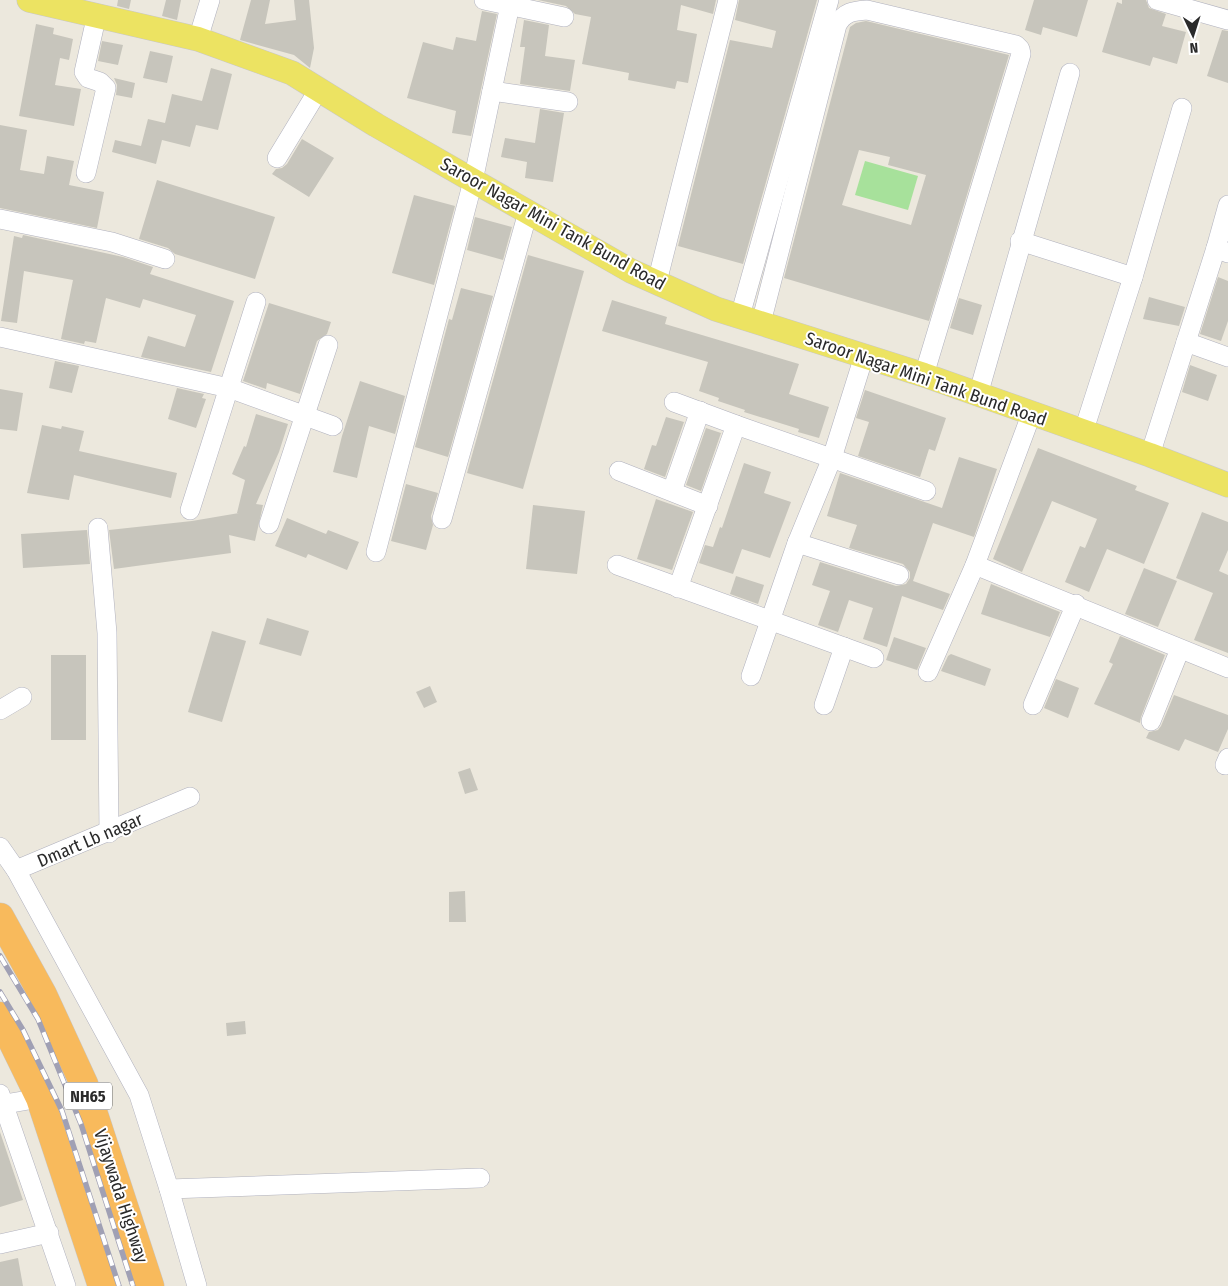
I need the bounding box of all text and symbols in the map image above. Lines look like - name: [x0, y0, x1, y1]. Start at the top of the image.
- north arrow: [1168, 10, 1218, 60]
- text: N: [1189, 39, 1199, 56]
- street label: Saroor Nagar Mini Tank Bund Road: [437, 153, 669, 295]
- street label: Saroor Nagar Mini Tank Bund Road: [802, 327, 1050, 431]
- street label: Dmart Lb nagar: [34, 808, 147, 872]
- road number: NH65: [64, 1082, 112, 1110]
- street label: Vijaywada Highway: [89, 1126, 153, 1266]

